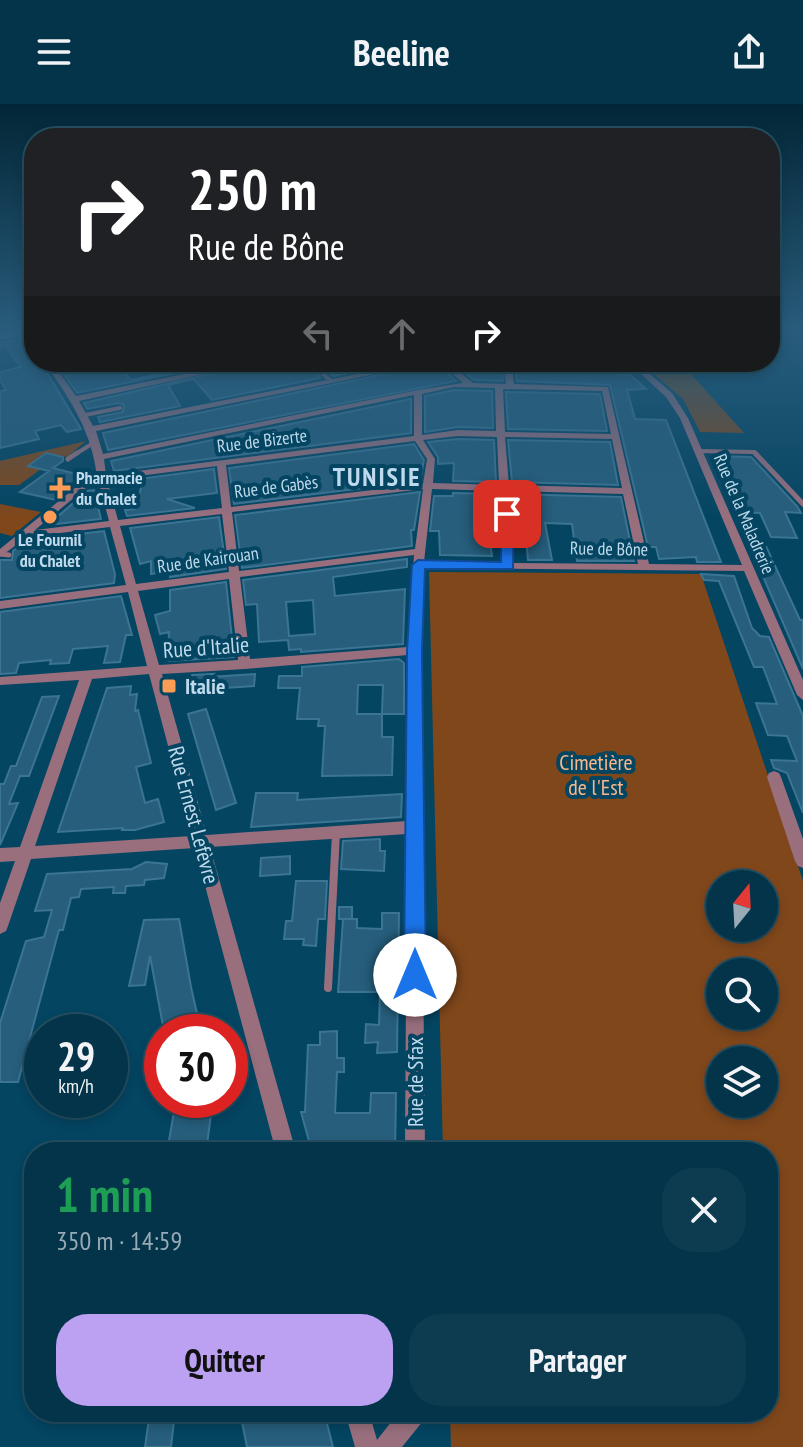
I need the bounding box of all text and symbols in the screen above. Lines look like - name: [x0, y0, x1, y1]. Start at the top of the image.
- text: Beeline: [353, 29, 450, 76]
- icon: menu: [32, 30, 76, 74]
- icon: share: [727, 30, 771, 74]
- text: 250 m: [188, 153, 317, 225]
- icon: right: [56, 160, 160, 264]
- text: Rue de Bône: [188, 223, 345, 270]
- icon: left: [296, 312, 340, 356]
- icon: ahead: [380, 312, 424, 356]
- icon: right: [464, 312, 508, 356]
- street label: Rue de Bizerte: [216, 424, 308, 457]
- street label: Rue de la Maladrerie: [709, 450, 780, 577]
- district label: TUNISIE: [333, 460, 421, 493]
- place label: Pharmacie du Chalet: [76, 466, 143, 510]
- street label: Rue de Gabès: [233, 470, 319, 503]
- marker: Pharmacie du Chalet: [51, 479, 69, 497]
- pin: [473, 480, 541, 548]
- icon: arrive: [485, 492, 529, 536]
- marker: Le Fournil du Chalet: [41, 508, 59, 526]
- place label: Le Fournil du Chalet: [18, 528, 83, 572]
- street label: Rue de Bône: [570, 536, 648, 561]
- street label: Rue de Kairouan: [156, 541, 260, 578]
- street label: Rue d'Italie: [162, 630, 250, 664]
- place label: Italie: [185, 672, 225, 700]
- marker: Italie: [160, 677, 178, 695]
- street label: Rue Ernest Lefèvre: [162, 743, 226, 887]
- park label: Cimetière de l'Est: [559, 748, 633, 801]
- north arrow: [706, 870, 778, 942]
- map controls: [706, 870, 778, 1118]
- position arrow: [373, 933, 457, 1017]
- button: search: [706, 958, 778, 1030]
- speed limit sign: 30: [144, 1014, 248, 1118]
- text: 29: [57, 1030, 95, 1082]
- street label: Rue de Sfax: [401, 1037, 429, 1127]
- button: layers: [706, 1046, 778, 1118]
- text: km/h: [58, 1073, 94, 1099]
- text: 1 min: [56, 1163, 153, 1225]
- button: close: [662, 1168, 746, 1252]
- text: 350 m · 14:59: [56, 1224, 182, 1257]
- button: Quitter: [56, 1314, 393, 1406]
- button: Partager: [409, 1314, 746, 1406]

